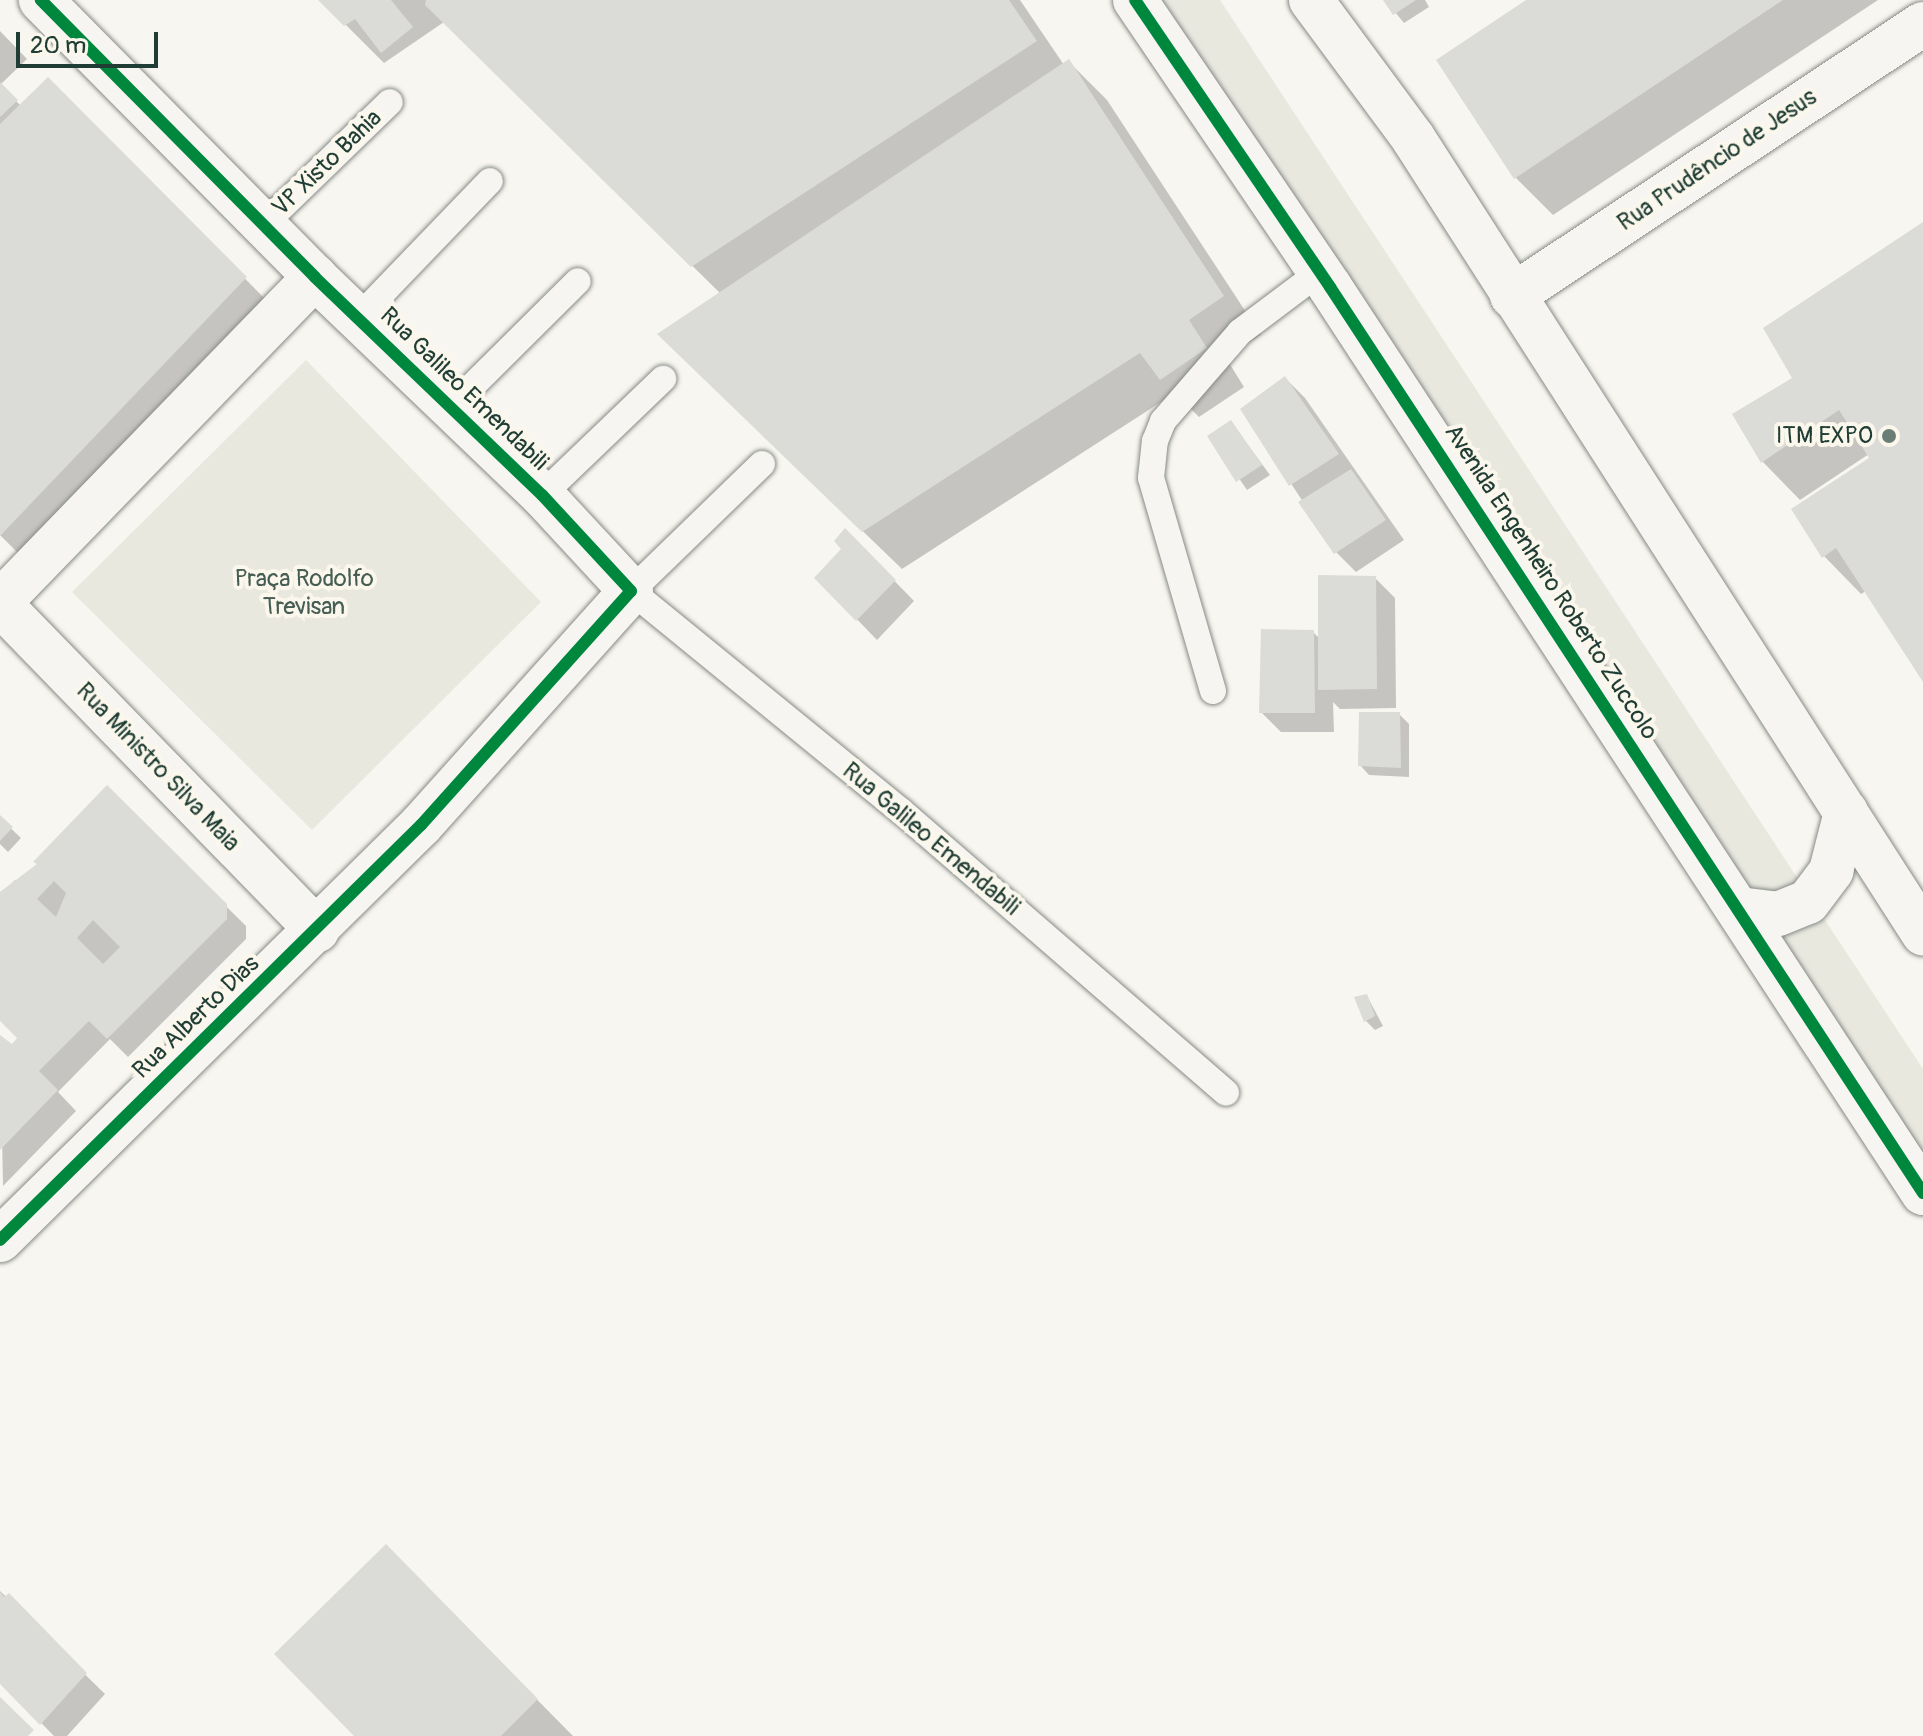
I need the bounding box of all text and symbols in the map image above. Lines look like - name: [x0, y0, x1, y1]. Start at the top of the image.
- scale bar: [20, 16, 162, 66]
- text: 20 m: [30, 31, 86, 60]
- street label: Rua Prudêncio de Jesus: [1612, 83, 1822, 237]
- street label: VP Xisto Bahia: [266, 104, 388, 222]
- street label: Rua Galileo Emendabili: [374, 301, 554, 477]
- street label: Avenida Engenheiro Roberto Zuccolo: [1438, 419, 1664, 745]
- place label: ITM EXPO: [1776, 422, 1873, 450]
- marker: ITM EXPO: [1880, 427, 1898, 445]
- park label: Praça Rodolfo Trevisan: [234, 565, 374, 621]
- street label: Rua Ministro Silva Maia: [70, 677, 246, 857]
- street label: Rua Galileo Emendabili: [836, 756, 1026, 922]
- street label: Rua Alberto Dias: [127, 949, 265, 1085]

